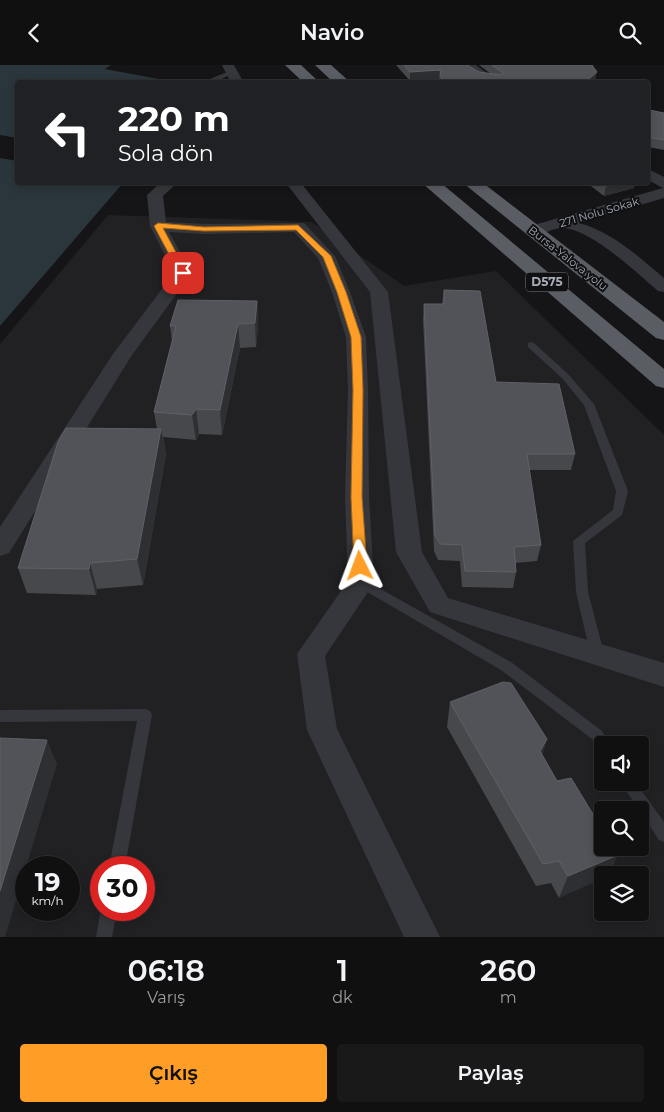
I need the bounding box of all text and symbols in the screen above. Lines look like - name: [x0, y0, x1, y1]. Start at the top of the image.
- icon: back: [20, 19, 48, 47]
- text: Navio: [300, 19, 364, 46]
- icon: search: [616, 19, 644, 47]
- text: 220 m: [118, 97, 230, 140]
- icon: left: [35, 100, 100, 165]
- text: Sola dön: [118, 140, 214, 167]
- street label: 271 Nolu Sokak: [558, 194, 641, 230]
- street label: Bursa-Yalova yolu: [526, 223, 610, 293]
- pin: [162, 252, 204, 294]
- icon: arrive: [169, 259, 197, 287]
- road number: D575: [526, 273, 568, 291]
- position arrow: [333, 539, 385, 591]
- map controls: [594, 736, 649, 921]
- button: sound: [594, 736, 649, 791]
- button: search: [594, 801, 649, 856]
- speed limit sign: 30: [90, 856, 155, 921]
- button: layers: [594, 866, 649, 921]
- text: 19: [35, 867, 60, 897]
- text: km/h: [31, 893, 64, 908]
- text: 06:18: [127, 952, 205, 989]
- text: 1: [337, 952, 348, 989]
- text: 260: [480, 952, 537, 989]
- text: Varış: [147, 988, 185, 1007]
- text: dk: [332, 988, 353, 1007]
- text: m: [500, 988, 517, 1007]
- button: Çıkış: [20, 1044, 327, 1102]
- button: Paylaş: [337, 1044, 644, 1102]

